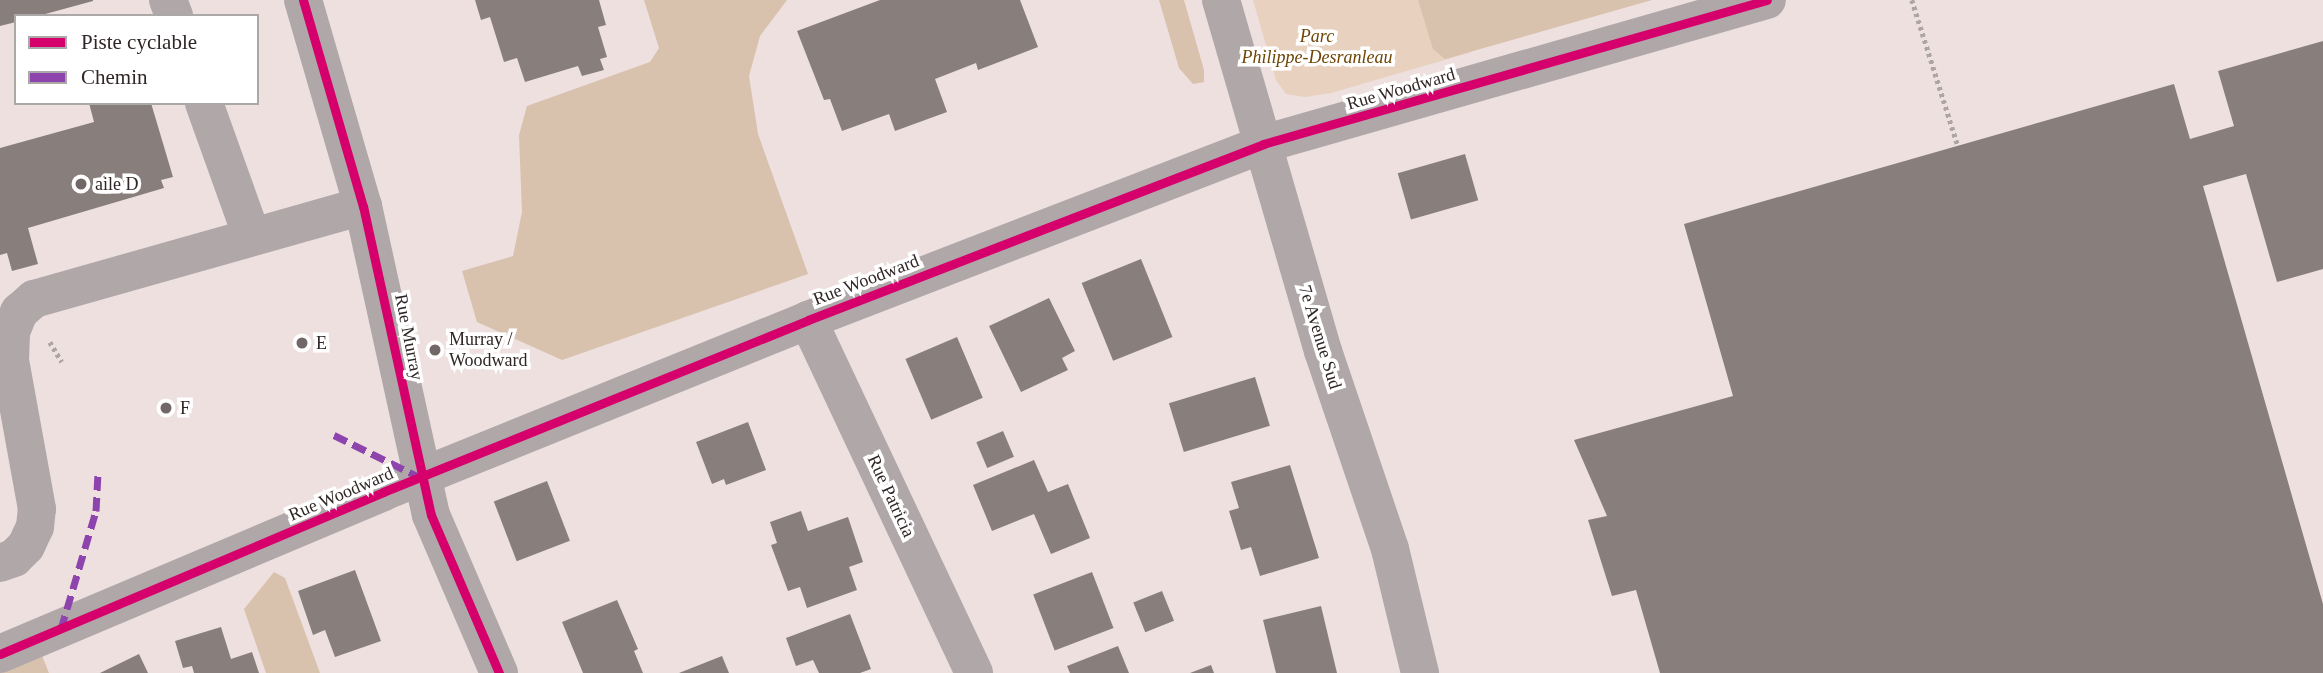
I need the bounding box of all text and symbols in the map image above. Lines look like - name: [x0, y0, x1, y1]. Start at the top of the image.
- legend: [14, 14, 259, 105]
- park label: Parc Philippe-Desranleau: [1242, 26, 1392, 68]
- text: Piste cyclable: [81, 30, 197, 54]
- street label: Rue Woodward: [1344, 63, 1458, 115]
- text: Chemin: [81, 65, 148, 89]
- place label: aile D: [95, 173, 138, 195]
- marker: aile D: [73, 176, 89, 192]
- street label: Rue Woodward: [810, 250, 922, 310]
- street label: 7e Avenue Sud: [1294, 282, 1346, 392]
- street label: Rue Murray: [390, 292, 428, 382]
- place label: Murray / Woodward: [449, 329, 528, 372]
- place label: E: [316, 332, 327, 354]
- marker: E: [294, 335, 310, 351]
- marker: Murray / Woodward: [427, 342, 443, 358]
- place label: F: [180, 397, 190, 419]
- marker: F: [158, 400, 174, 416]
- street label: Rue Patricia: [863, 451, 919, 541]
- street label: Rue Woodward: [285, 462, 397, 526]

